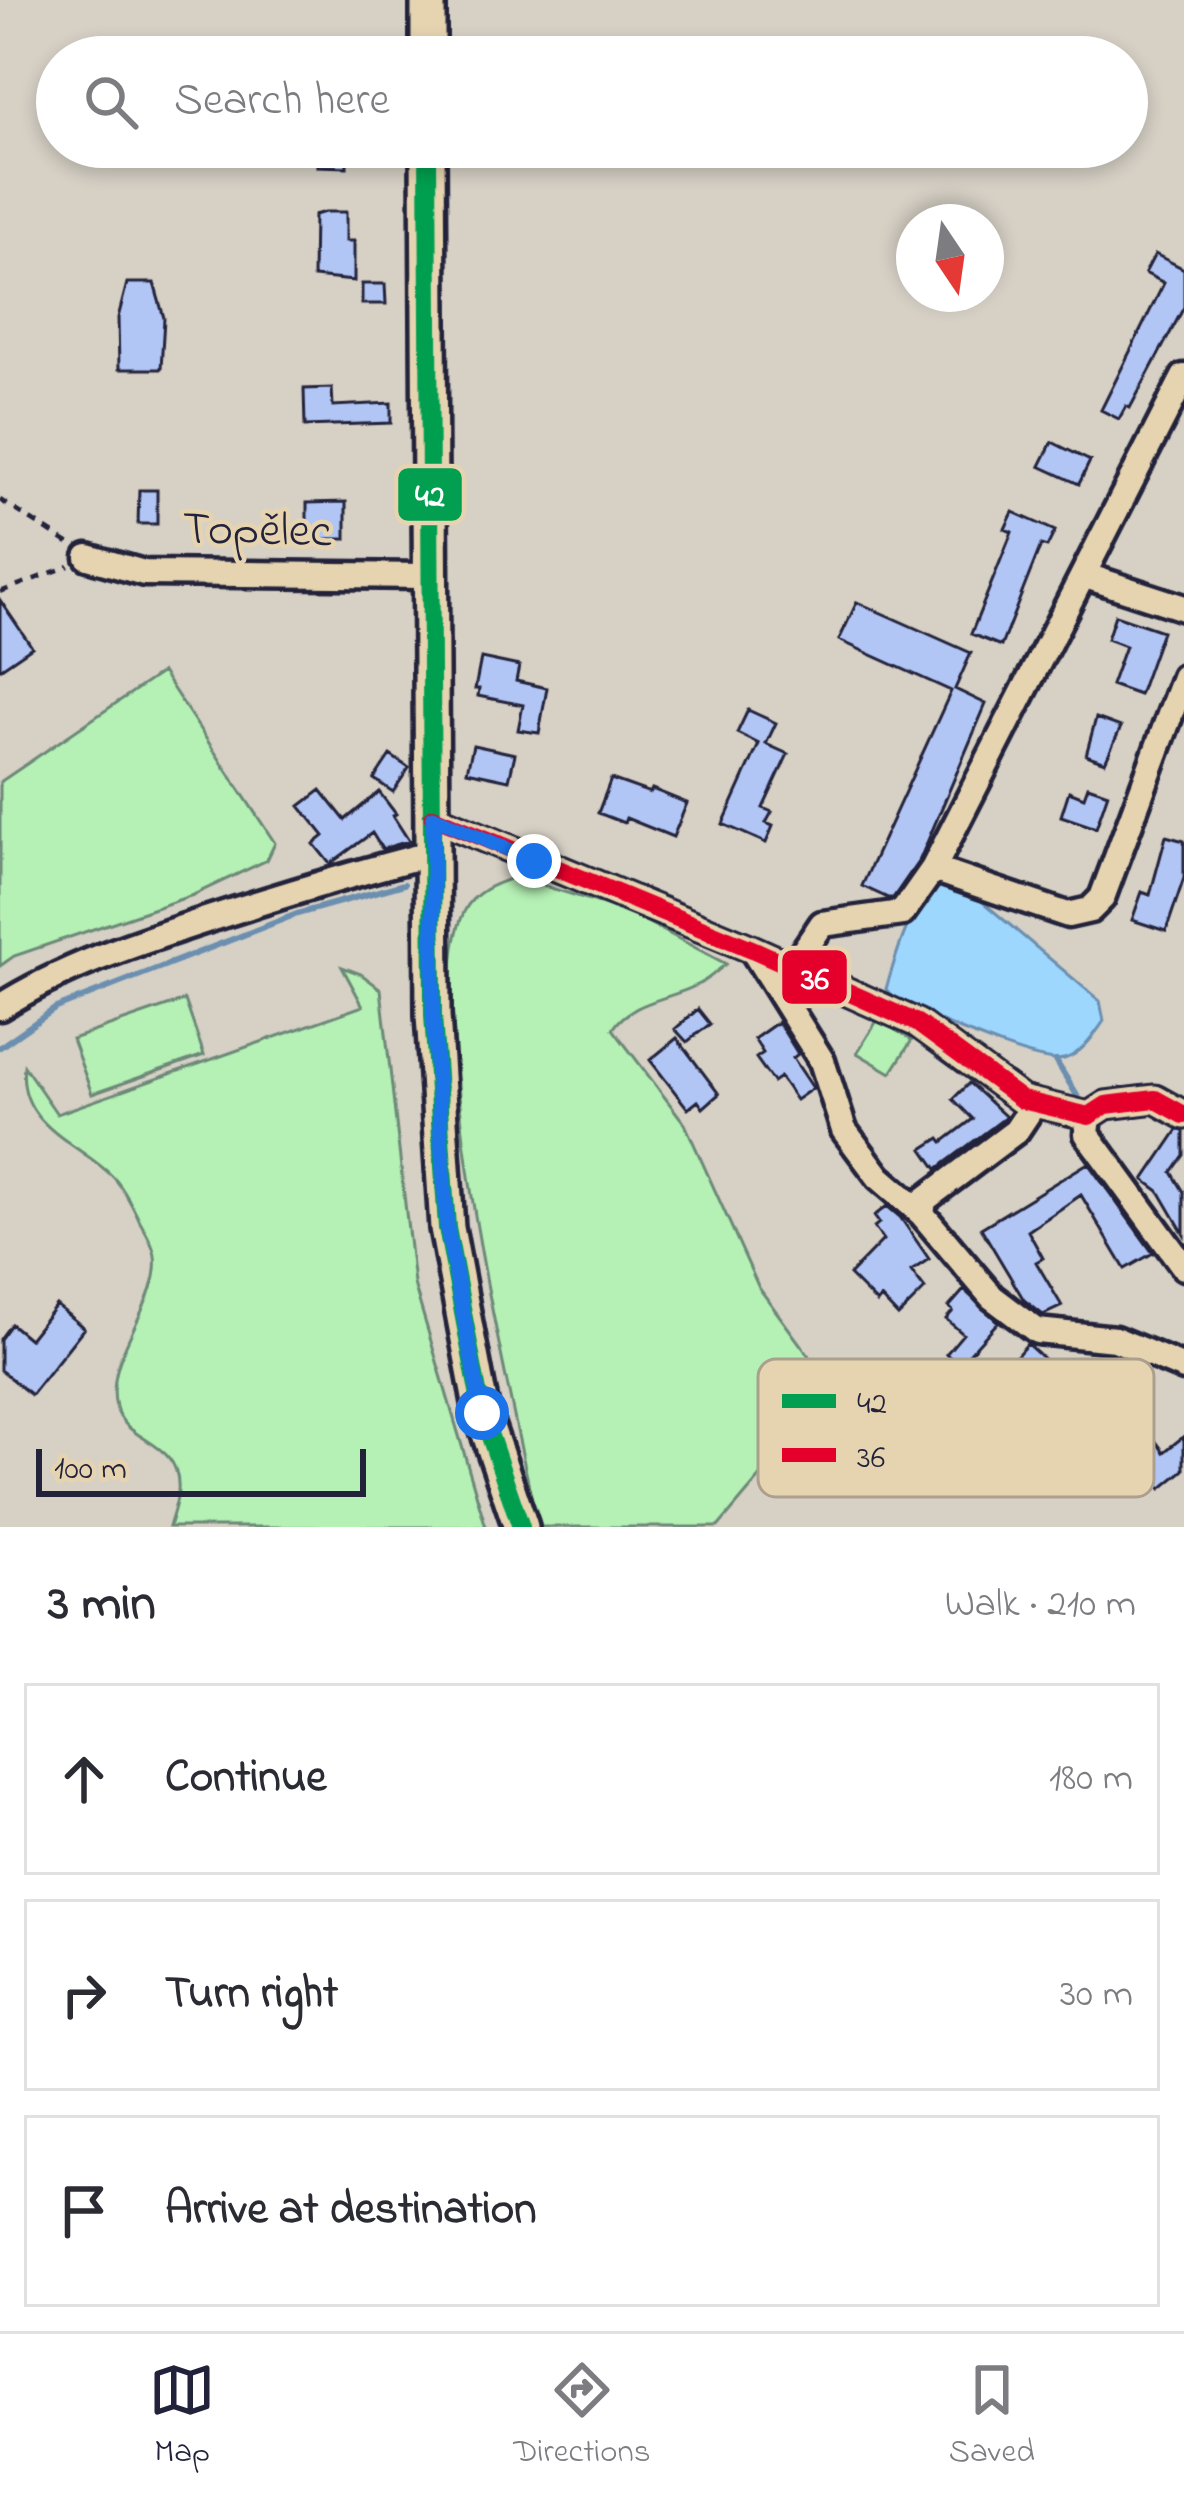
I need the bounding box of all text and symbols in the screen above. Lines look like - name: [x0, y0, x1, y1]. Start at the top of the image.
- search box: [36, 36, 1148, 168]
- icon: search: [78, 69, 144, 135]
- text: Search here: [174, 69, 390, 135]
- north arrow: [896, 204, 1004, 312]
- line badge: 42: [396, 466, 464, 523]
- text: 42: [415, 474, 446, 522]
- street label: Topělec: [182, 496, 333, 568]
- route end: [507, 834, 561, 888]
- line badge: 36: [780, 948, 849, 1006]
- text: 36: [800, 957, 830, 1005]
- legend: [758, 1359, 1154, 1497]
- text: 42: [857, 1381, 887, 1429]
- route start: [455, 1386, 509, 1440]
- text: 36: [857, 1435, 885, 1483]
- scale bar: [36, 1443, 366, 1496]
- text: 100 m: [54, 1446, 127, 1494]
- text: 3 min: [48, 1568, 156, 1643]
- text: Walk · 210 m: [945, 1577, 1136, 1634]
- icon: ahead: [51, 1746, 117, 1812]
- text: Continue: [165, 1746, 326, 1812]
- text: 180 m: [1049, 1751, 1133, 1808]
- icon: right: [51, 1962, 117, 2028]
- text: Turn right: [165, 1962, 338, 2028]
- text: 30 m: [1060, 1967, 1133, 2024]
- icon: arrive: [51, 2178, 117, 2244]
- text: Arrive at destination: [165, 2178, 536, 2244]
- tab: Map: [149, 2357, 215, 2477]
- tab: Directions: [513, 2357, 650, 2477]
- tab: Saved: [949, 2357, 1035, 2477]

